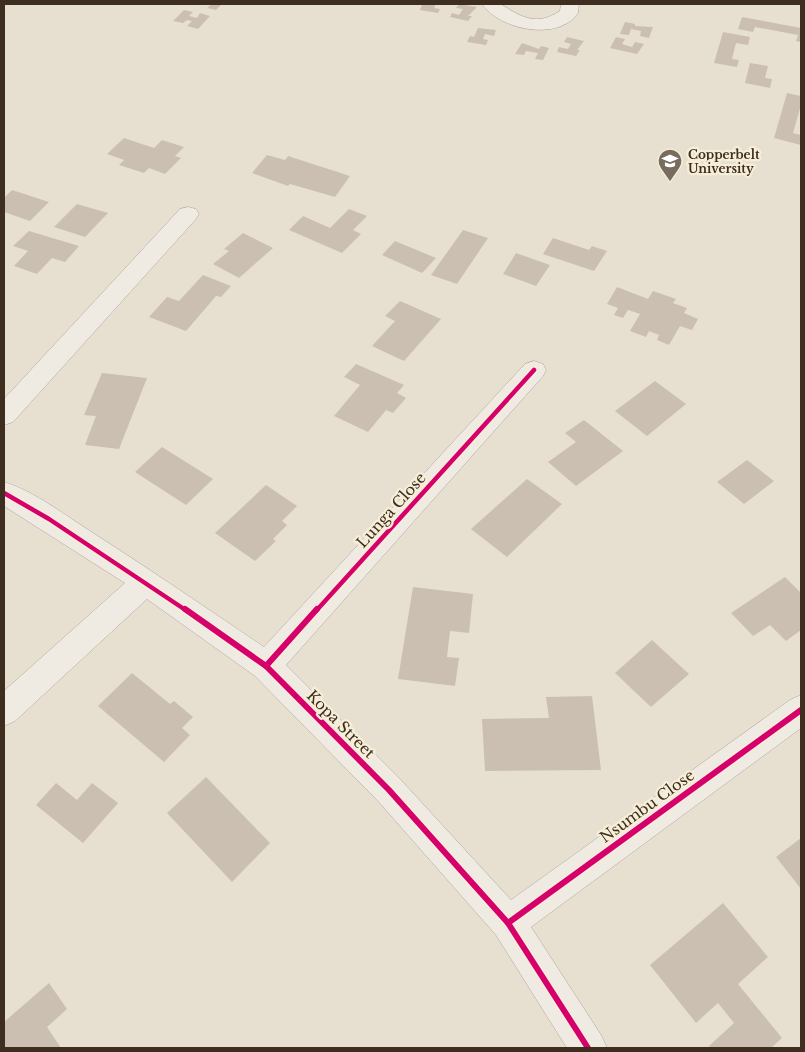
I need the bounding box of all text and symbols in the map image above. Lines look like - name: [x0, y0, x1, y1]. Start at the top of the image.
- place label: Copperbelt University: [688, 147, 760, 176]
- school or university icon: Copperbelt University: [657, 148, 683, 182]
- street label: Lunga Close: [352, 468, 430, 552]
- street label: Kopa Street: [303, 686, 379, 762]
- street label: Nsumbu Close: [596, 765, 698, 847]

